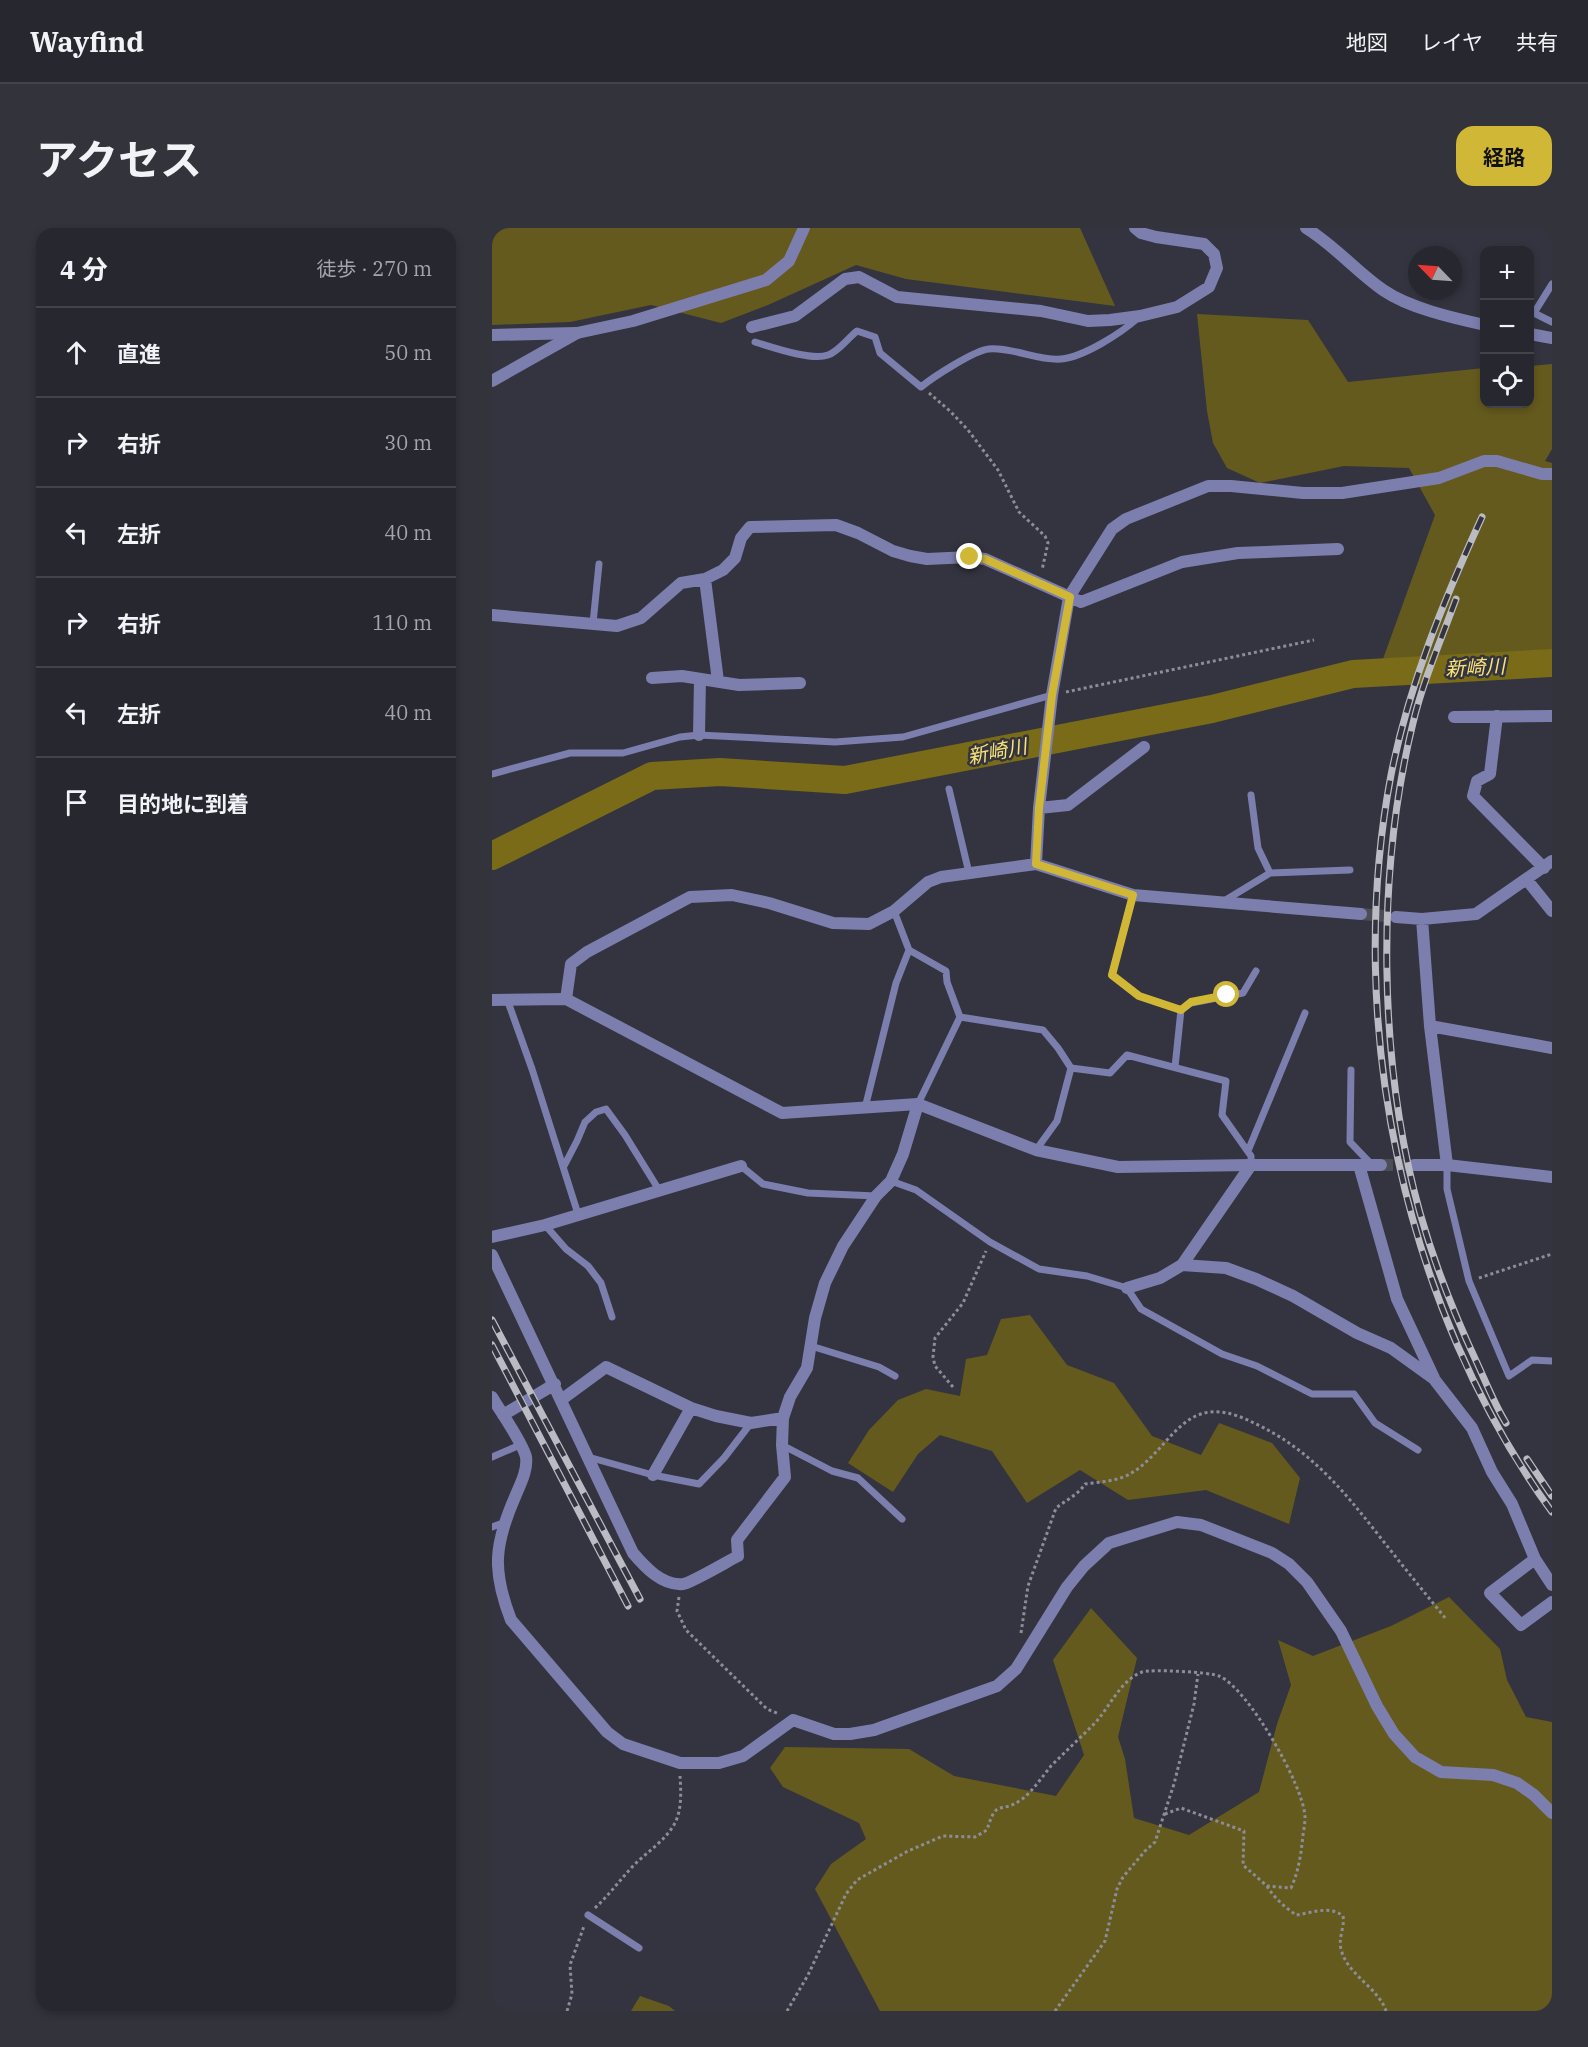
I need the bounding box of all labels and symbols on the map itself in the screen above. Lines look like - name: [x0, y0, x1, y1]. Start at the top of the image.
- north arrow: [1408, 246, 1462, 300]
- route end: [956, 543, 982, 569]
- water label: 新崎川: [1444, 652, 1508, 682]
- water label: 新崎川: [965, 732, 1031, 770]
- route start: [1213, 981, 1239, 1007]

